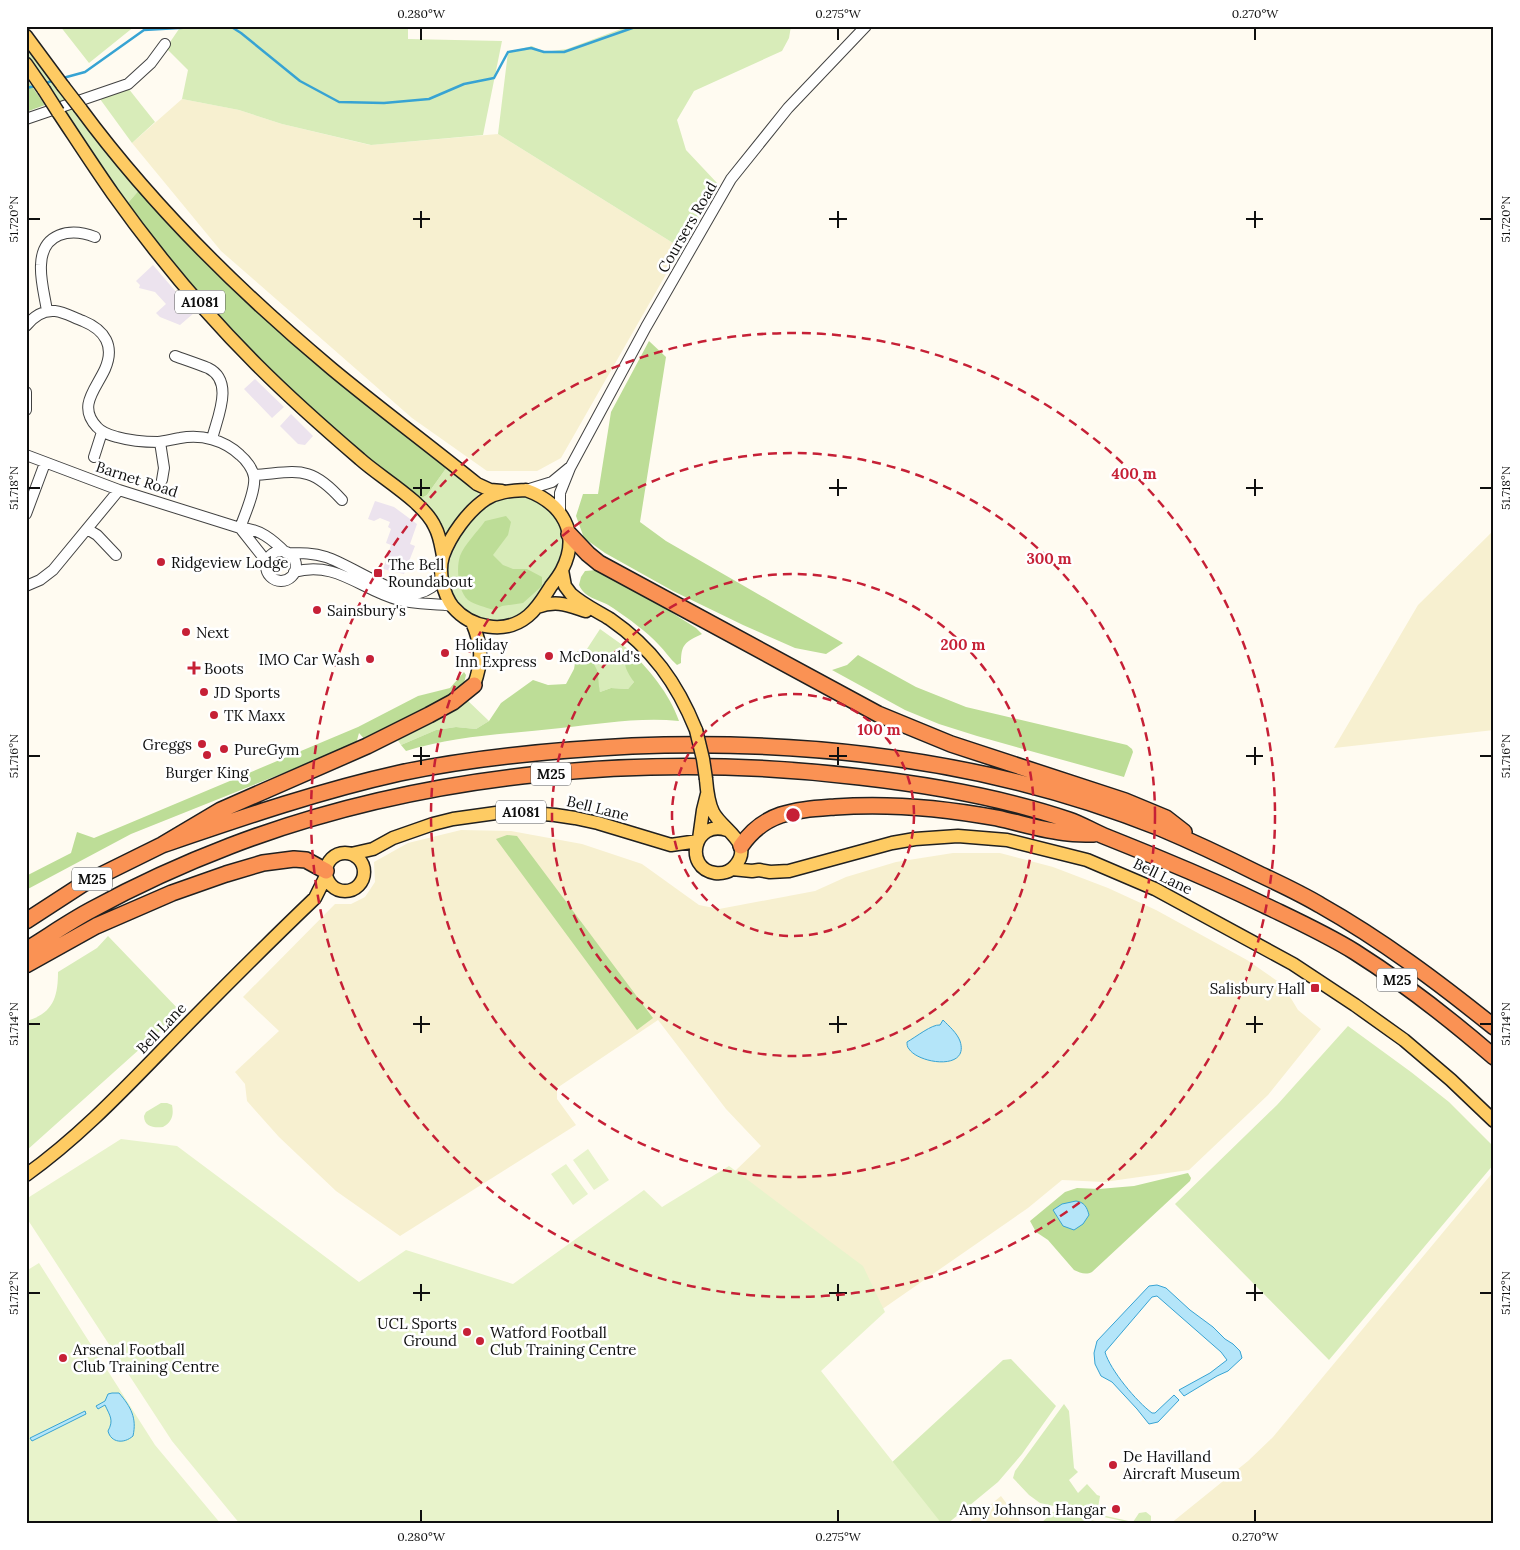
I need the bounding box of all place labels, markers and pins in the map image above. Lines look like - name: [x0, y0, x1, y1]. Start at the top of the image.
- place label: Ridgeview Lodge: [171, 553, 288, 572]
- place label: The Bell Roundabout: [388, 555, 473, 591]
- marker: Ridgeview Lodge: [155, 556, 167, 568]
- marker: The Bell Roundabout: [372, 567, 384, 579]
- place label: Sainsbury's: [327, 601, 406, 620]
- marker: Sainsbury's: [311, 604, 323, 616]
- place label: Next: [196, 623, 229, 642]
- marker: Next: [180, 626, 192, 638]
- place label: Holiday Inn Express: [455, 635, 537, 671]
- marker: Holiday Inn Express: [439, 647, 451, 659]
- place label: McDonald's: [559, 647, 640, 666]
- place label: IMO Car Wash: [259, 650, 360, 669]
- marker: McDonald's: [543, 650, 555, 662]
- marker: IMO Car Wash: [364, 653, 376, 665]
- place label: Boots: [204, 659, 244, 678]
- marker: Boots: [188, 662, 200, 674]
- place label: JD Sports: [213, 683, 280, 702]
- marker: JD Sports: [198, 686, 210, 698]
- place label: TK Maxx: [224, 706, 285, 725]
- marker: TK Maxx: [208, 709, 220, 721]
- place label: Greggs: [143, 735, 192, 754]
- marker: Greggs: [196, 738, 208, 750]
- place label: PureGym: [234, 740, 299, 759]
- marker: PureGym: [218, 743, 230, 755]
- marker: Burger King: [201, 749, 213, 761]
- place label: Burger King: [165, 763, 249, 782]
- centre of rings: [784, 806, 802, 824]
- place label: Salisbury Hall: [1210, 979, 1305, 998]
- marker: Salisbury Hall: [1309, 982, 1321, 994]
- place label: UCL Sports Ground: [377, 1314, 457, 1350]
- place label: Watford Football Club Training Centre: [490, 1323, 637, 1359]
- marker: UCL Sports Ground: [461, 1326, 473, 1338]
- marker: Watford Football Club Training Centre: [474, 1335, 486, 1347]
- place label: Arsenal Football Club Training Centre: [72, 1340, 220, 1376]
- marker: Arsenal Football Club Training Centre: [57, 1352, 69, 1364]
- place label: De Havilland Aircraft Museum: [1122, 1447, 1240, 1483]
- marker: De Havilland Aircraft Museum: [1107, 1459, 1119, 1471]
- place label: Amy Johnson Hangar: [958, 1500, 1107, 1519]
- marker: Amy Johnson Hangar: [1110, 1503, 1122, 1515]

